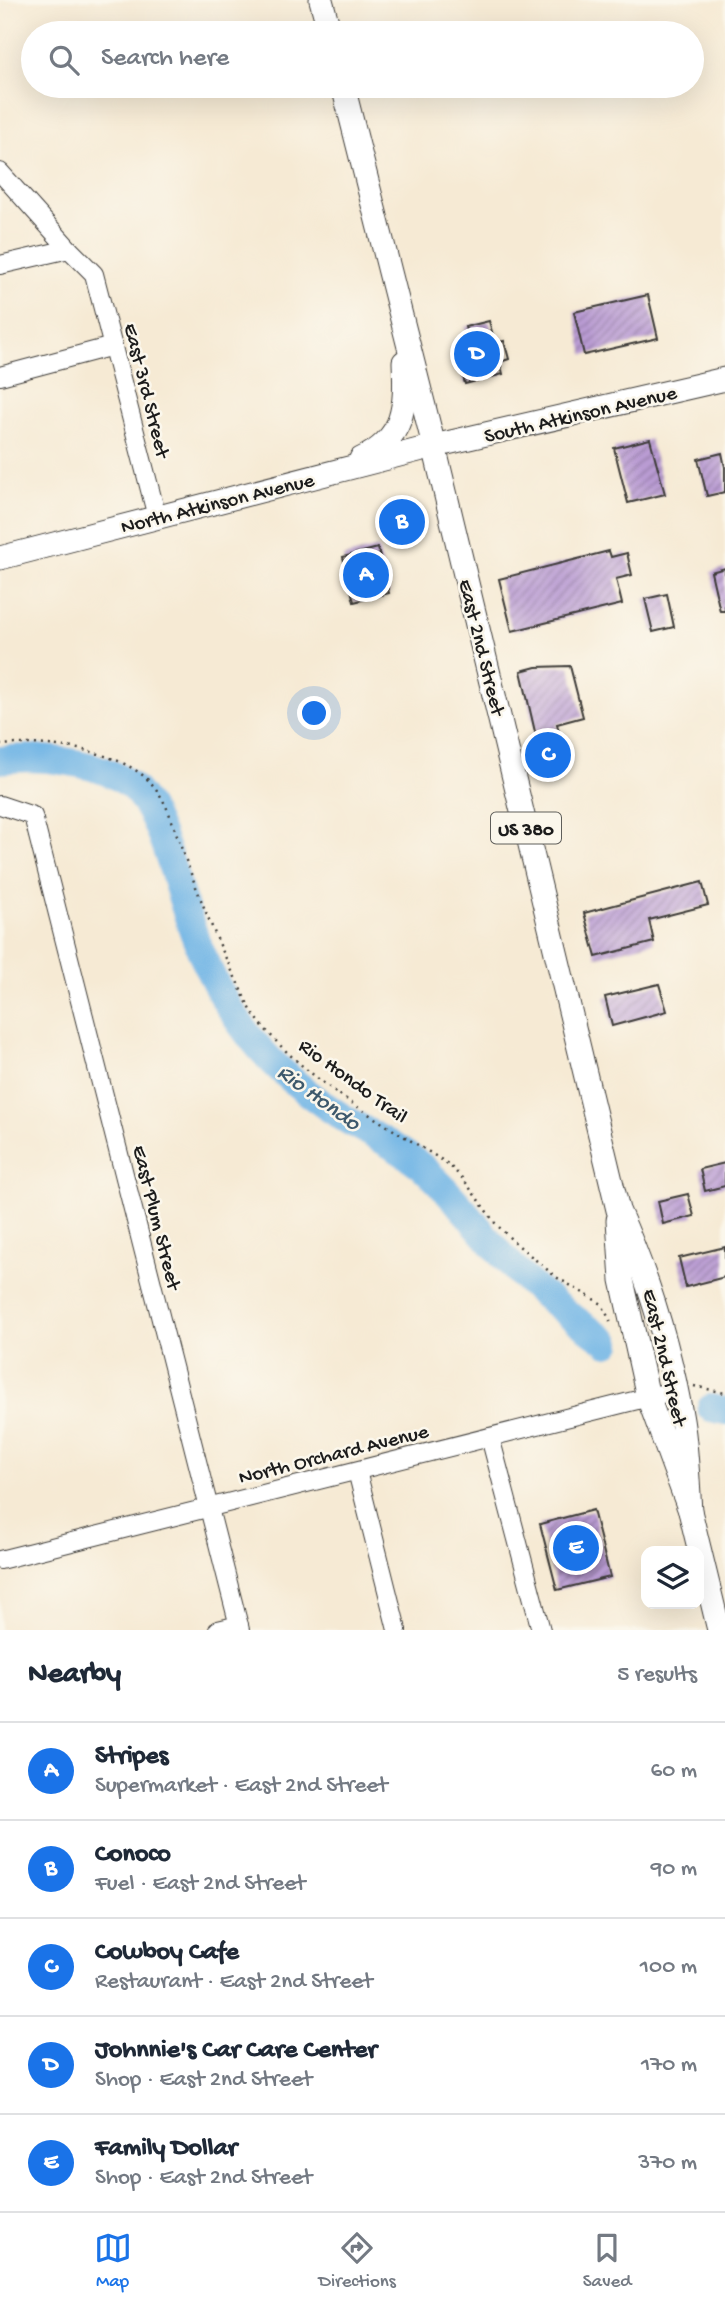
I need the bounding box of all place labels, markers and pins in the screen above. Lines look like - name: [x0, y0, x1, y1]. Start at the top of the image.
- pin: D: [454, 328, 500, 380]
- pin: B: [379, 496, 425, 548]
- pin: A: [343, 549, 389, 601]
- pin: C: [525, 729, 571, 781]
- pin: E: [553, 1522, 599, 1574]

